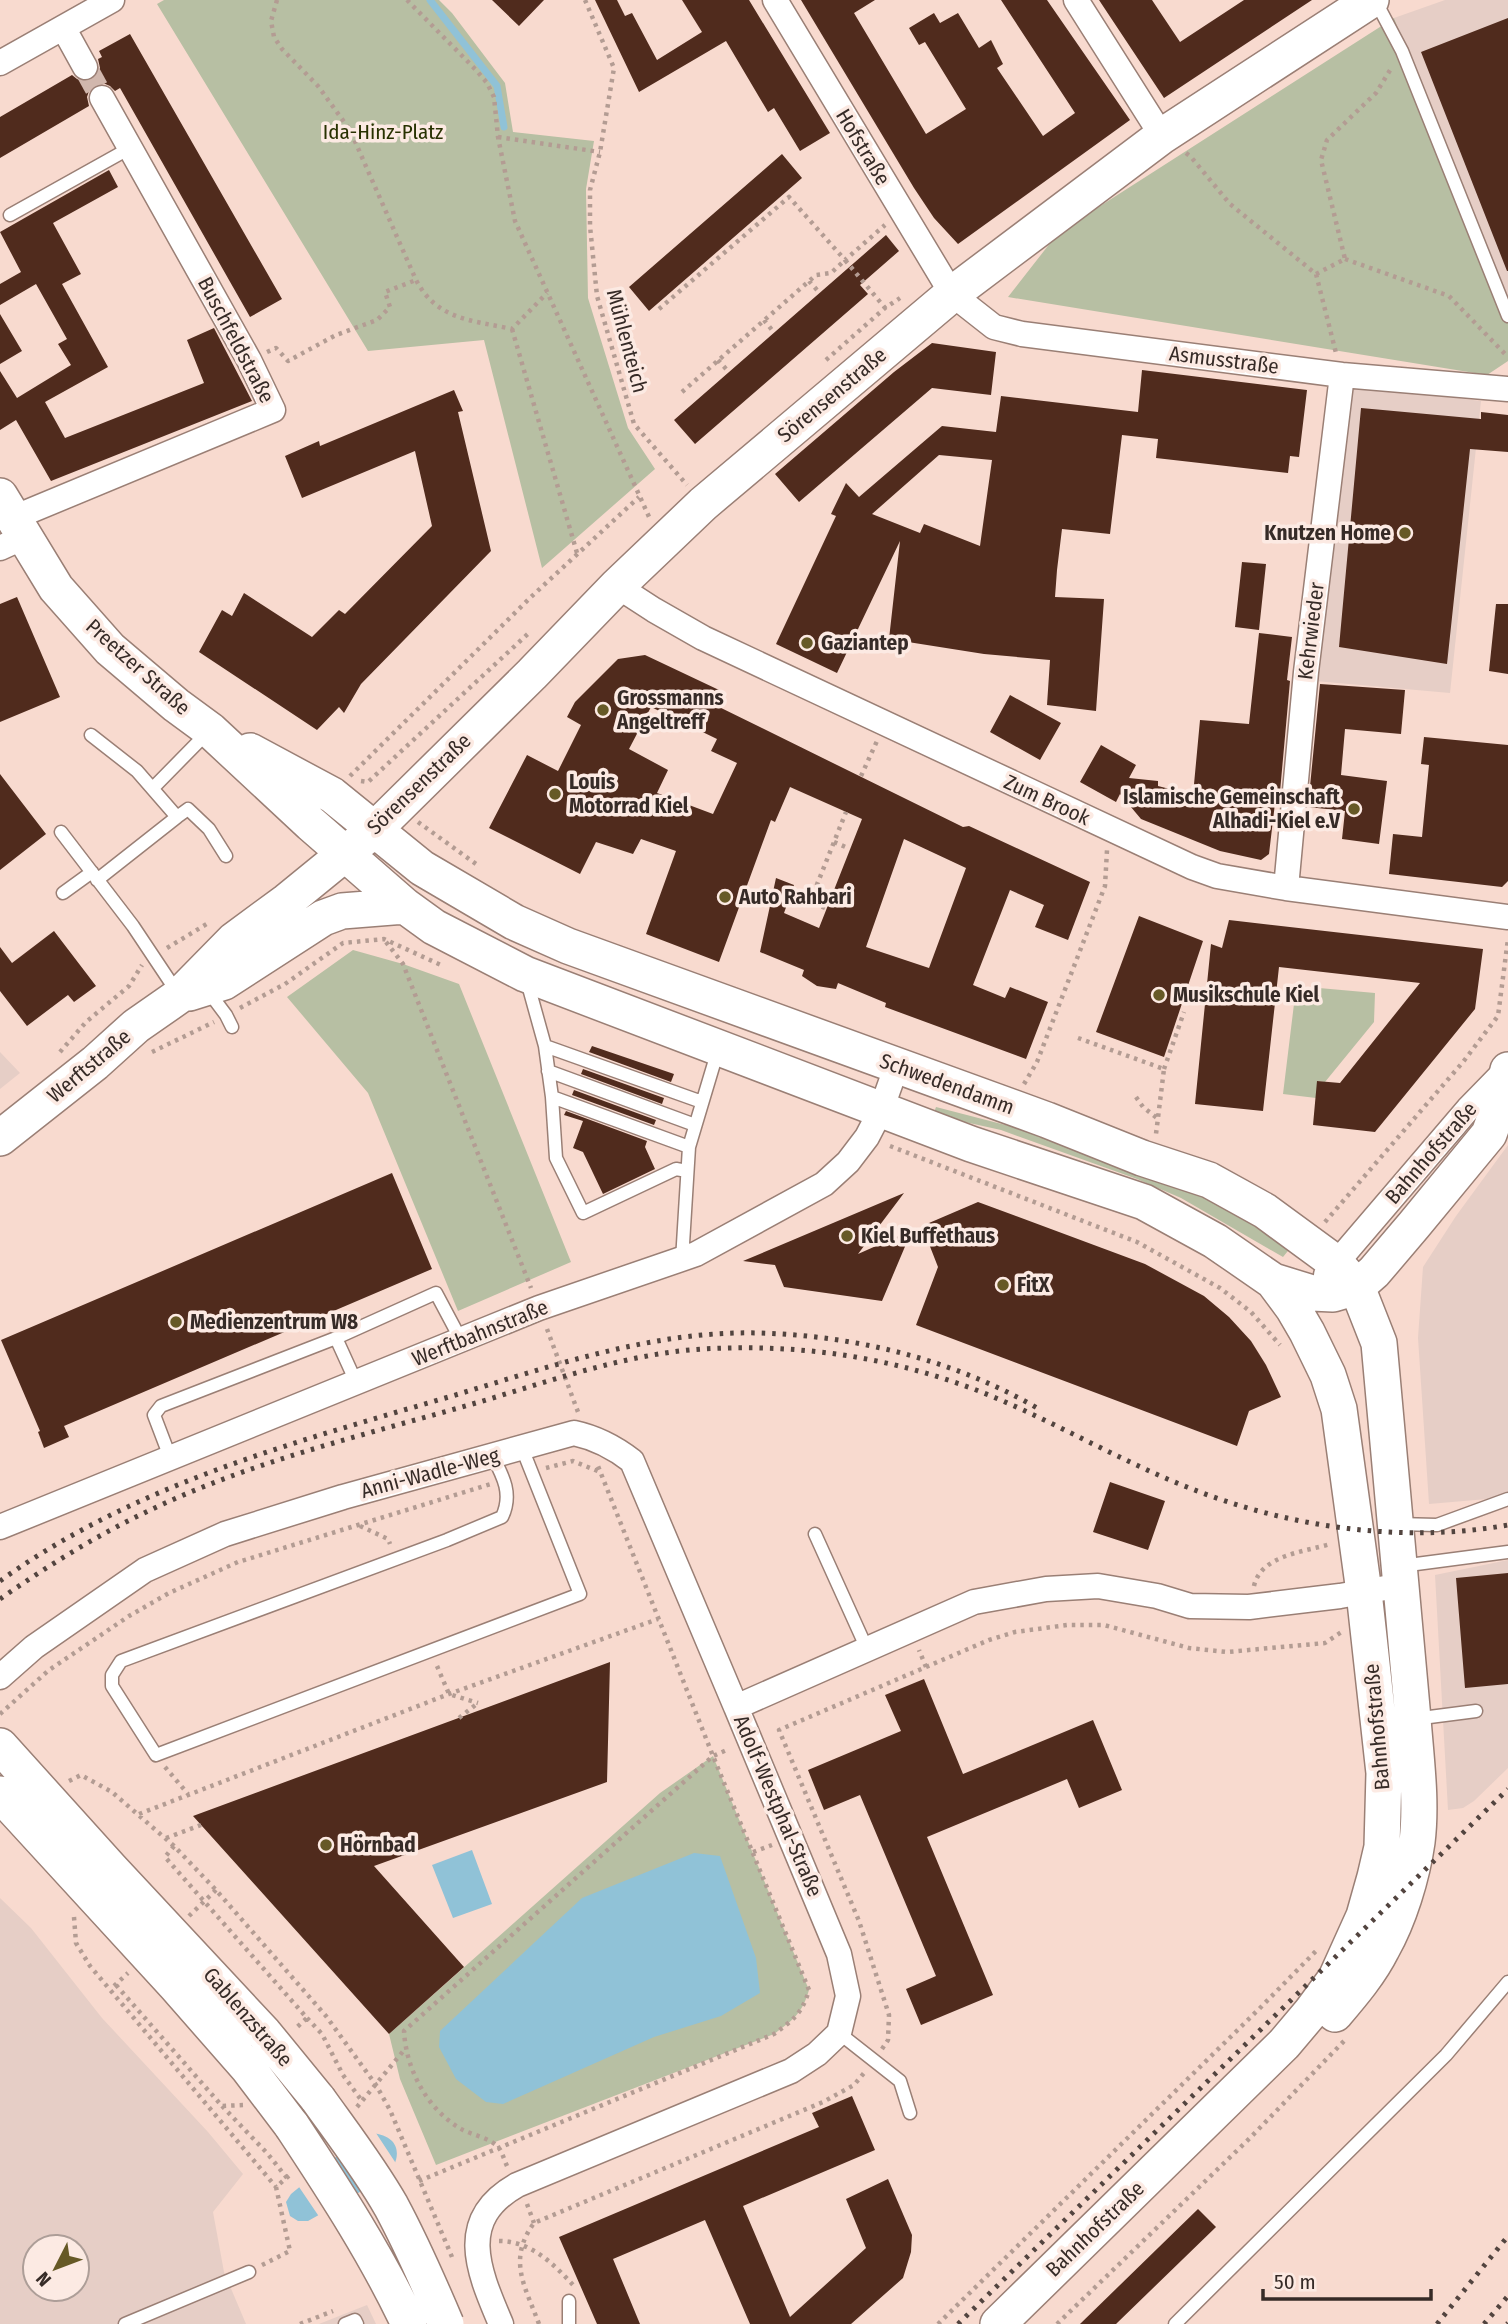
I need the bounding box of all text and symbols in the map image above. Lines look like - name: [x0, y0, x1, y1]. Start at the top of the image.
- street label: Hofstraße: [830, 104, 896, 190]
- park label: Ida-Hinz-Platz: [323, 119, 443, 145]
- street label: Buschfeldstraße: [192, 272, 280, 408]
- street label: Mühlenteich: [601, 286, 653, 396]
- street label: Asmusstraße: [1168, 340, 1280, 380]
- street label: Sörensenstraße: [772, 342, 892, 448]
- place label: Knutzen Home: [1264, 520, 1391, 546]
- marker: Knutzen Home: [1397, 525, 1413, 541]
- street label: Kehrwieder: [1292, 580, 1330, 681]
- street label: Preetzer Straße: [80, 613, 196, 721]
- place label: Gaziantep: [821, 630, 909, 656]
- marker: Gaziantep: [799, 635, 815, 651]
- place label: Grossmanns Angeltreff: [616, 685, 724, 735]
- marker: Grossmanns Angeltreff: [595, 702, 611, 718]
- street label: Sörensenstraße: [362, 728, 476, 840]
- place label: Louis Motorrad Kiel: [569, 769, 689, 819]
- street label: Zum Brook: [1000, 769, 1094, 831]
- place label: Islamische Gemeinschaft Alhadi-Kiel e.V: [1123, 784, 1341, 834]
- marker: Louis Motorrad Kiel: [547, 786, 563, 802]
- marker: Islamische Gemeinschaft Alhadi-Kiel e.V: [1346, 801, 1362, 817]
- place label: Auto Rahbari: [738, 884, 852, 910]
- marker: Auto Rahbari: [717, 889, 733, 905]
- place label: Musikschule Kiel: [1173, 982, 1319, 1008]
- marker: Musikschule Kiel: [1151, 987, 1167, 1003]
- street label: Werftstraße: [42, 1024, 136, 1108]
- street label: Schwedendamm: [876, 1048, 1018, 1120]
- street label: Bahnhofstraße: [1380, 1097, 1482, 1209]
- place label: Kiel Buffethaus: [861, 1223, 995, 1249]
- marker: Kiel Buffethaus: [839, 1228, 855, 1244]
- place label: FitX: [1017, 1272, 1051, 1298]
- marker: FitX: [995, 1277, 1011, 1293]
- street label: Werftbahnstraße: [408, 1294, 552, 1372]
- place label: Medienzentrum W8: [190, 1309, 358, 1335]
- marker: Medienzentrum W8: [168, 1314, 184, 1330]
- street label: Anni-Wadle-Weg: [358, 1442, 502, 1504]
- street label: Bahnhofstraße: [1359, 1663, 1395, 1791]
- street label: Adolf-Westphal-Straße: [728, 1711, 828, 1901]
- place label: Hörnbad: [340, 1832, 416, 1858]
- marker: Hörnbad: [318, 1837, 334, 1853]
- street label: Gablenzstraße: [198, 1962, 298, 2072]
- street label: Bahnhofstraße: [1040, 2176, 1150, 2282]
- north arrow: [21, 2233, 91, 2303]
- scale bar: [1263, 2258, 1431, 2302]
- text: N: [31, 2267, 56, 2291]
- text: 50 m: [1274, 2269, 1316, 2295]

